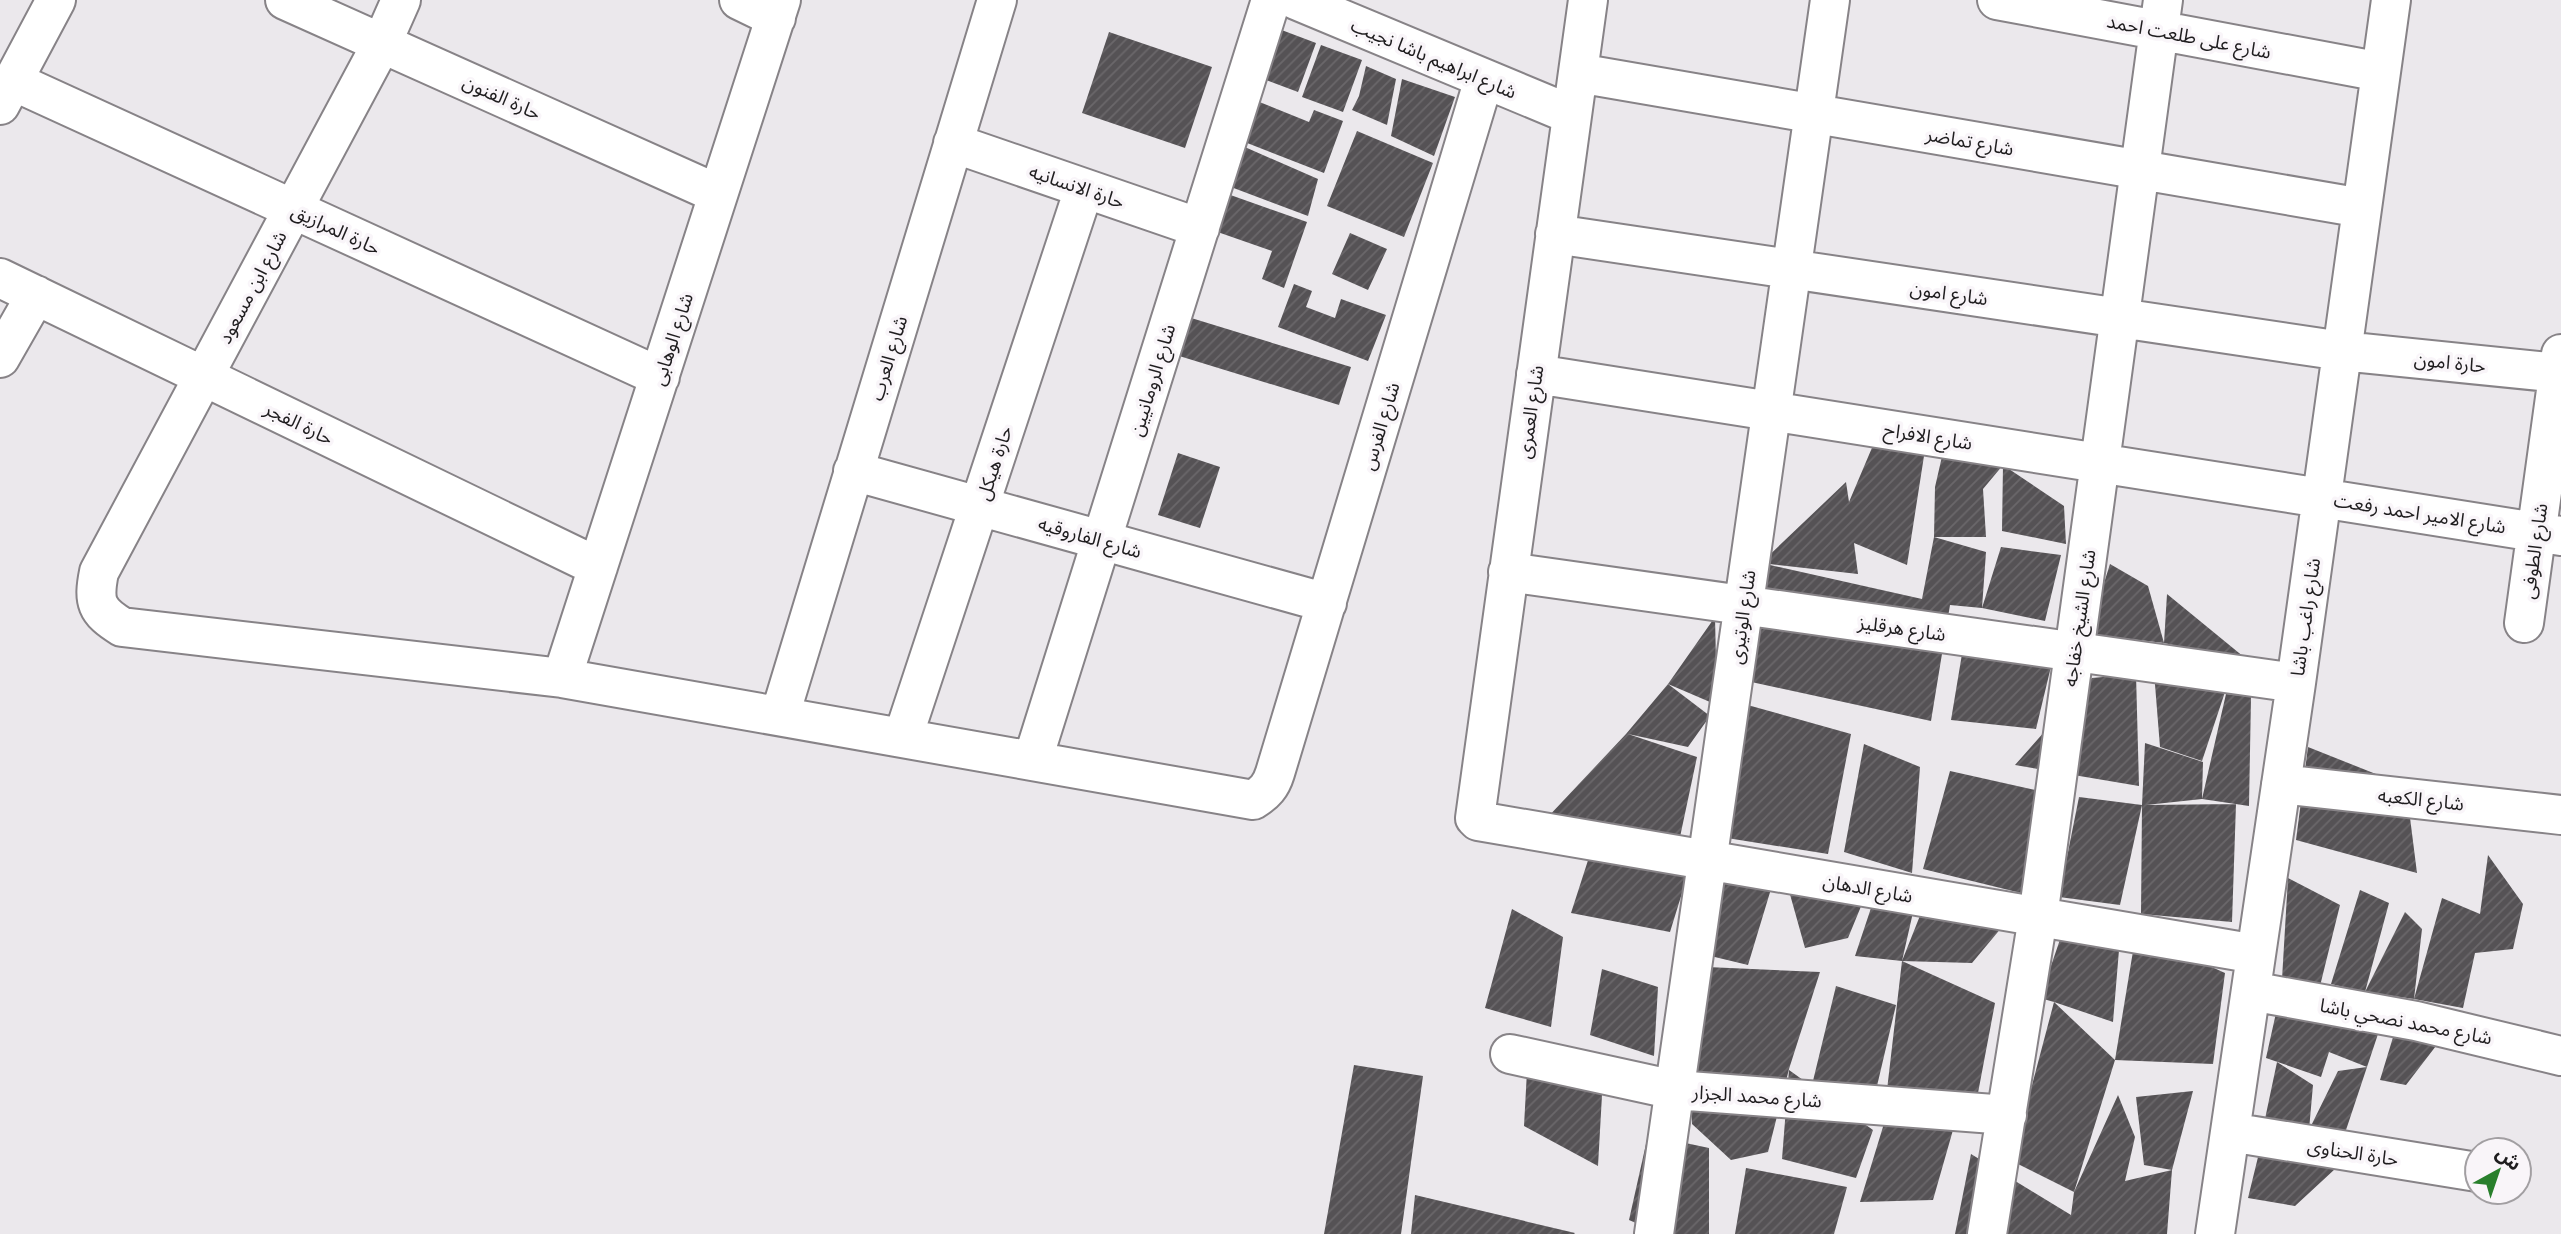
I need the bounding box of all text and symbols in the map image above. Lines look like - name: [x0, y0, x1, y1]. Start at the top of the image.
- street label: شارع على طلعت احمد: [2104, 9, 2273, 66]
- street label: شارع ابراهيم باشا نجيب: [1346, 13, 1520, 106]
- street label: حارة الفنون: [459, 70, 544, 125]
- street label: شارع تماضر: [1923, 122, 2016, 162]
- street label: حارة الانسانيه: [1026, 159, 1128, 214]
- street label: حارة المرازيق: [288, 199, 384, 260]
- street label: شارع ابن مسعود: [213, 227, 294, 348]
- street label: شارع امون: [1908, 277, 1989, 312]
- street label: شارع الوهابى: [647, 290, 700, 389]
- street label: شارع العرب: [865, 313, 914, 404]
- street label: شارع الرومانيين: [1125, 321, 1182, 440]
- street label: حارة امون: [2413, 347, 2487, 378]
- street label: شارع العمرى: [1513, 364, 1550, 461]
- street label: شارع الفرس: [1356, 379, 1407, 473]
- street label: حارة الفجر: [260, 396, 337, 450]
- street label: شارع الافراح: [1882, 418, 1974, 457]
- street label: حارة هيكل: [972, 423, 1017, 503]
- street label: شارع الامير احمد رفعت: [2332, 489, 2508, 540]
- street label: شارع الطوفى: [2516, 502, 2555, 601]
- street label: شارع الفاروقيه: [1035, 512, 1144, 565]
- street label: شارع الشيخ خفاجه: [2058, 548, 2103, 689]
- street label: شارع راغب باشا: [2286, 557, 2327, 678]
- street label: شارع الوتيرى: [1724, 568, 1762, 666]
- street label: شارع هرقليز: [1855, 611, 1947, 648]
- street label: شارع الكعبه: [2376, 784, 2465, 817]
- street label: شارع الدهان: [1821, 869, 1915, 910]
- street label: شارع محمد نصحي باشا: [2317, 994, 2494, 1053]
- street label: شارع محمد الجزار: [1690, 1080, 1823, 1114]
- street label: حارة الحناوى: [2306, 1134, 2400, 1171]
- north arrow: [2463, 1136, 2533, 1206]
- text: ش: [2491, 1141, 2526, 1176]

